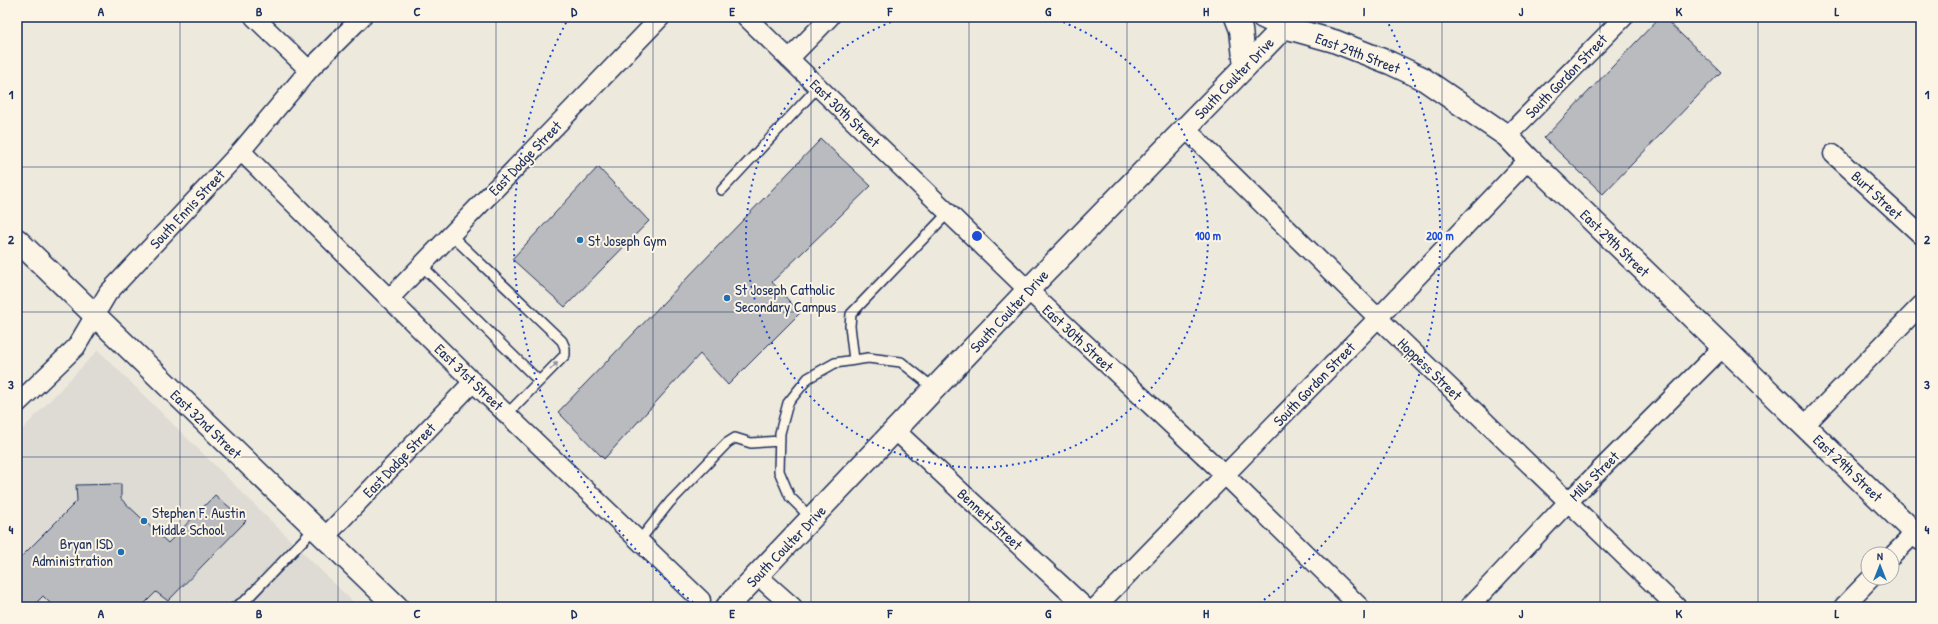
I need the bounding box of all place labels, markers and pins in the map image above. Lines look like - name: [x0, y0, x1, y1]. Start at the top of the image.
- centre of rings: [970, 229, 984, 243]
- place label: St Joseph Gym: [588, 230, 667, 251]
- marker: St Joseph Gym: [575, 235, 585, 245]
- place label: St Joseph Catholic Secondary Campus: [735, 279, 837, 317]
- marker: St Joseph Catholic Secondary Campus: [722, 293, 732, 303]
- place label: Stephen F. Austin Middle School: [152, 502, 246, 540]
- marker: Stephen F. Austin Middle School: [139, 516, 149, 526]
- place label: Bryan ISD Administration: [32, 533, 114, 571]
- marker: Bryan ISD Administration: [116, 547, 126, 557]

